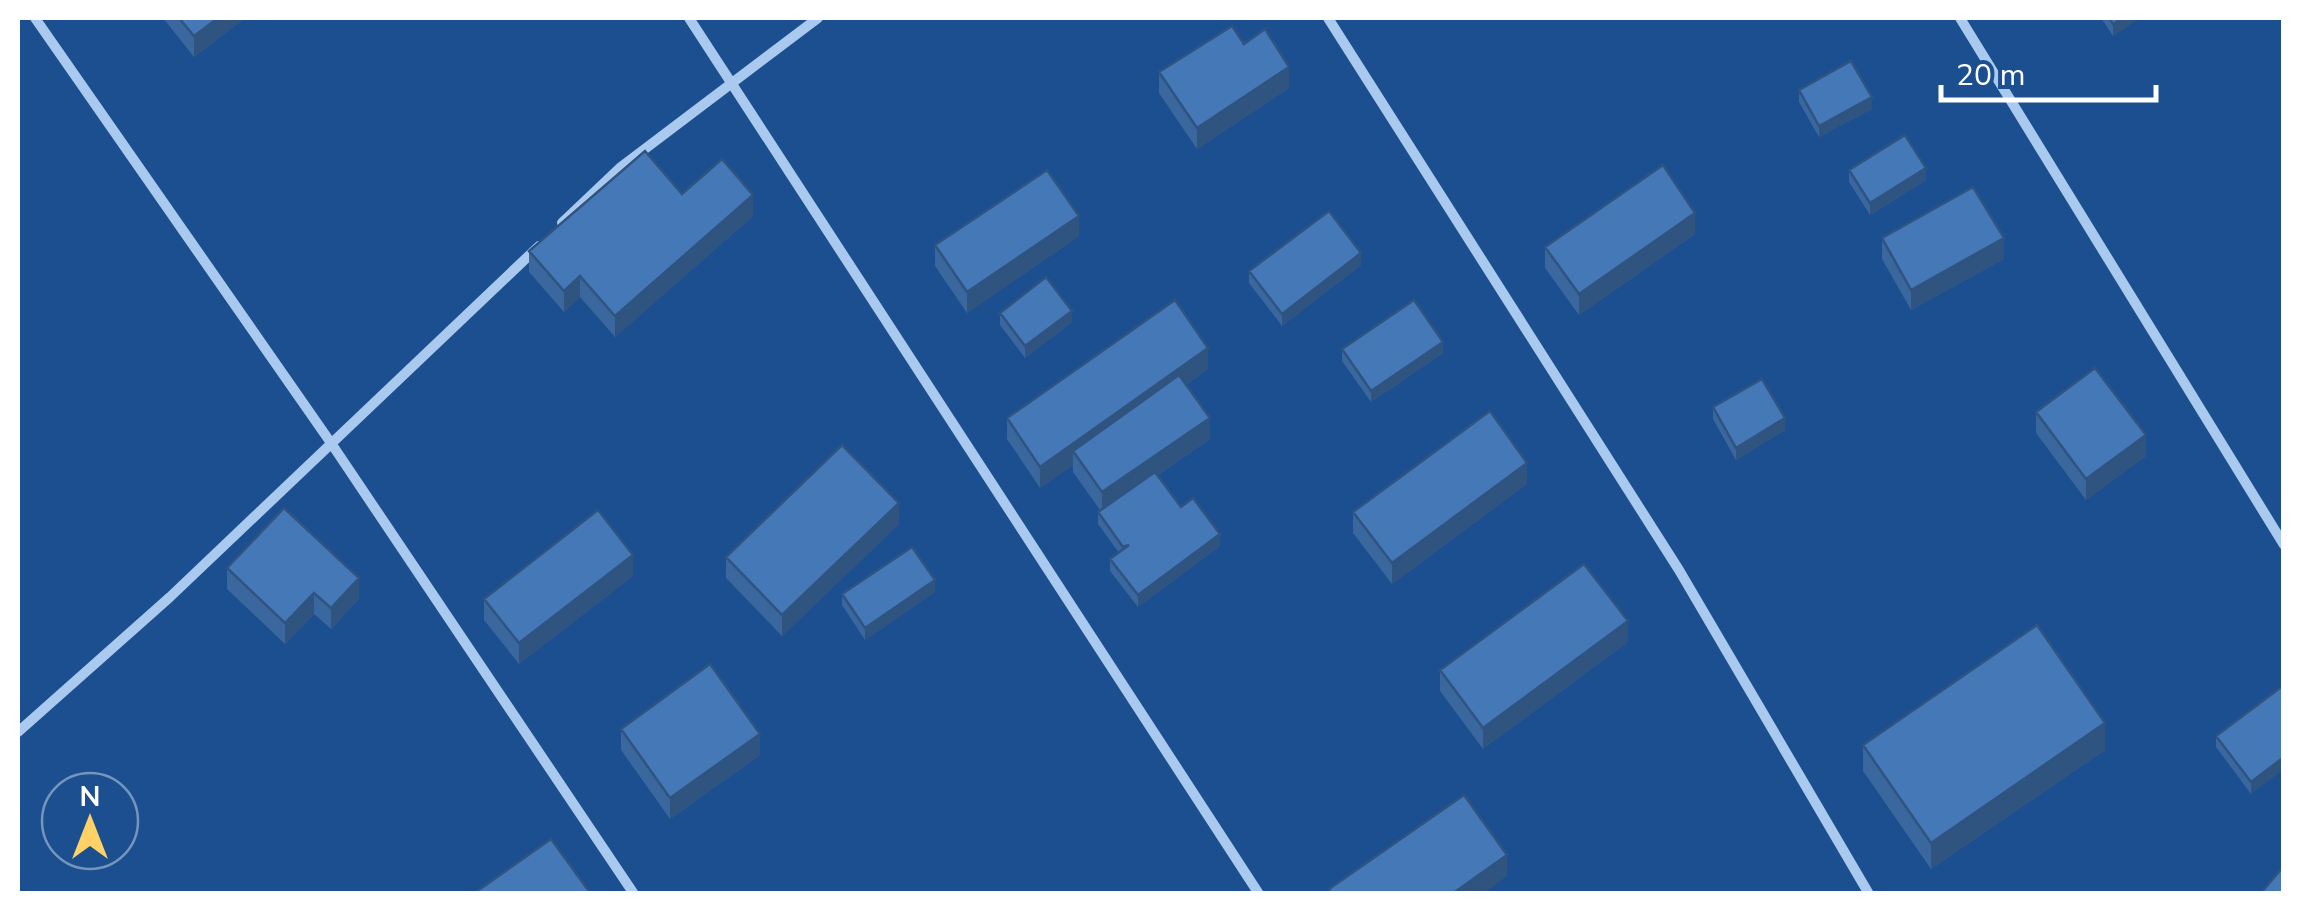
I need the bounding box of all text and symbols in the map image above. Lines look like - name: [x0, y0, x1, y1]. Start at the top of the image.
- scale bar: [1941, 40, 2156, 102]
- text: 20 m: [1956, 55, 2025, 96]
- north arrow: [40, 771, 140, 871]
- text: N: [80, 778, 100, 816]

